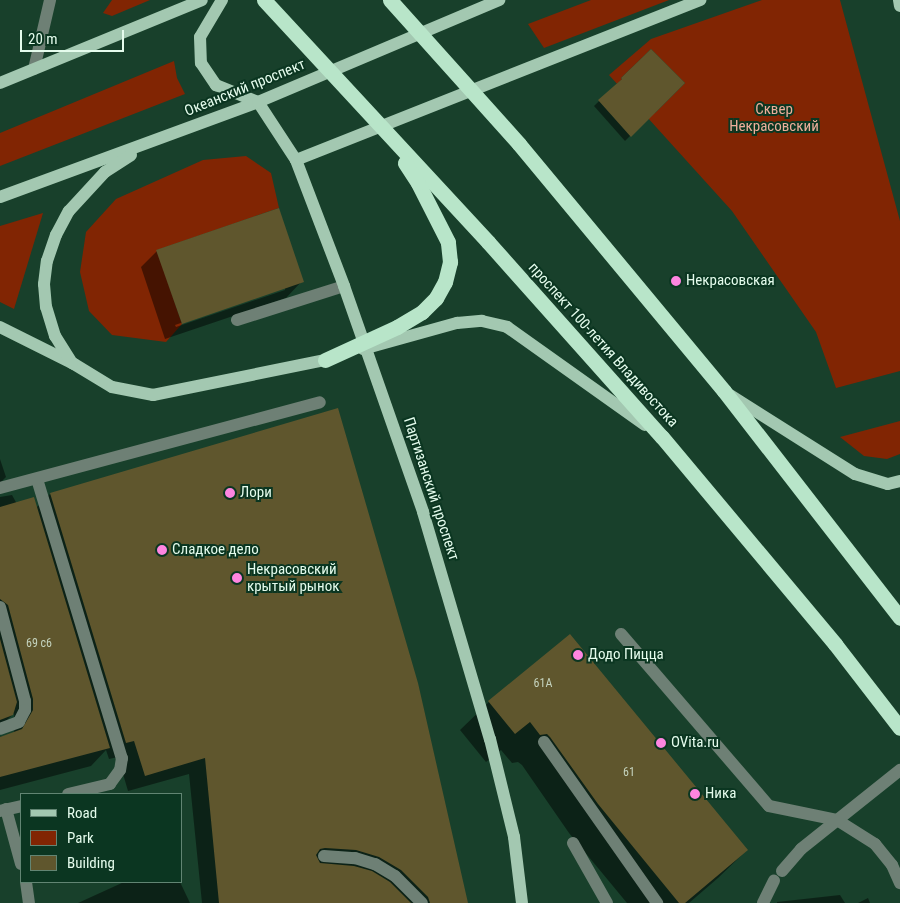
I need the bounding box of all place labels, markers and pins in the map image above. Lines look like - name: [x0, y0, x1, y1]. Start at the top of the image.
- place label: Некрасовская: [686, 272, 775, 290]
- marker: Некрасовская: [670, 275, 682, 287]
- place label: Лори: [240, 484, 272, 502]
- marker: Лори: [224, 487, 236, 499]
- place label: Сладкое дело: [172, 541, 259, 559]
- marker: Сладкое дело: [156, 544, 168, 556]
- place label: Некрасовский крытый рынок: [247, 560, 339, 595]
- marker: Некрасовский крытый рынок: [231, 572, 243, 584]
- place label: Додо Пицца: [588, 646, 664, 664]
- marker: Додо Пицца: [572, 649, 584, 661]
- place label: OVita.ru: [671, 734, 719, 752]
- marker: OVita.ru: [655, 737, 667, 749]
- place label: Ника: [705, 785, 736, 803]
- marker: Ника: [689, 788, 701, 800]

